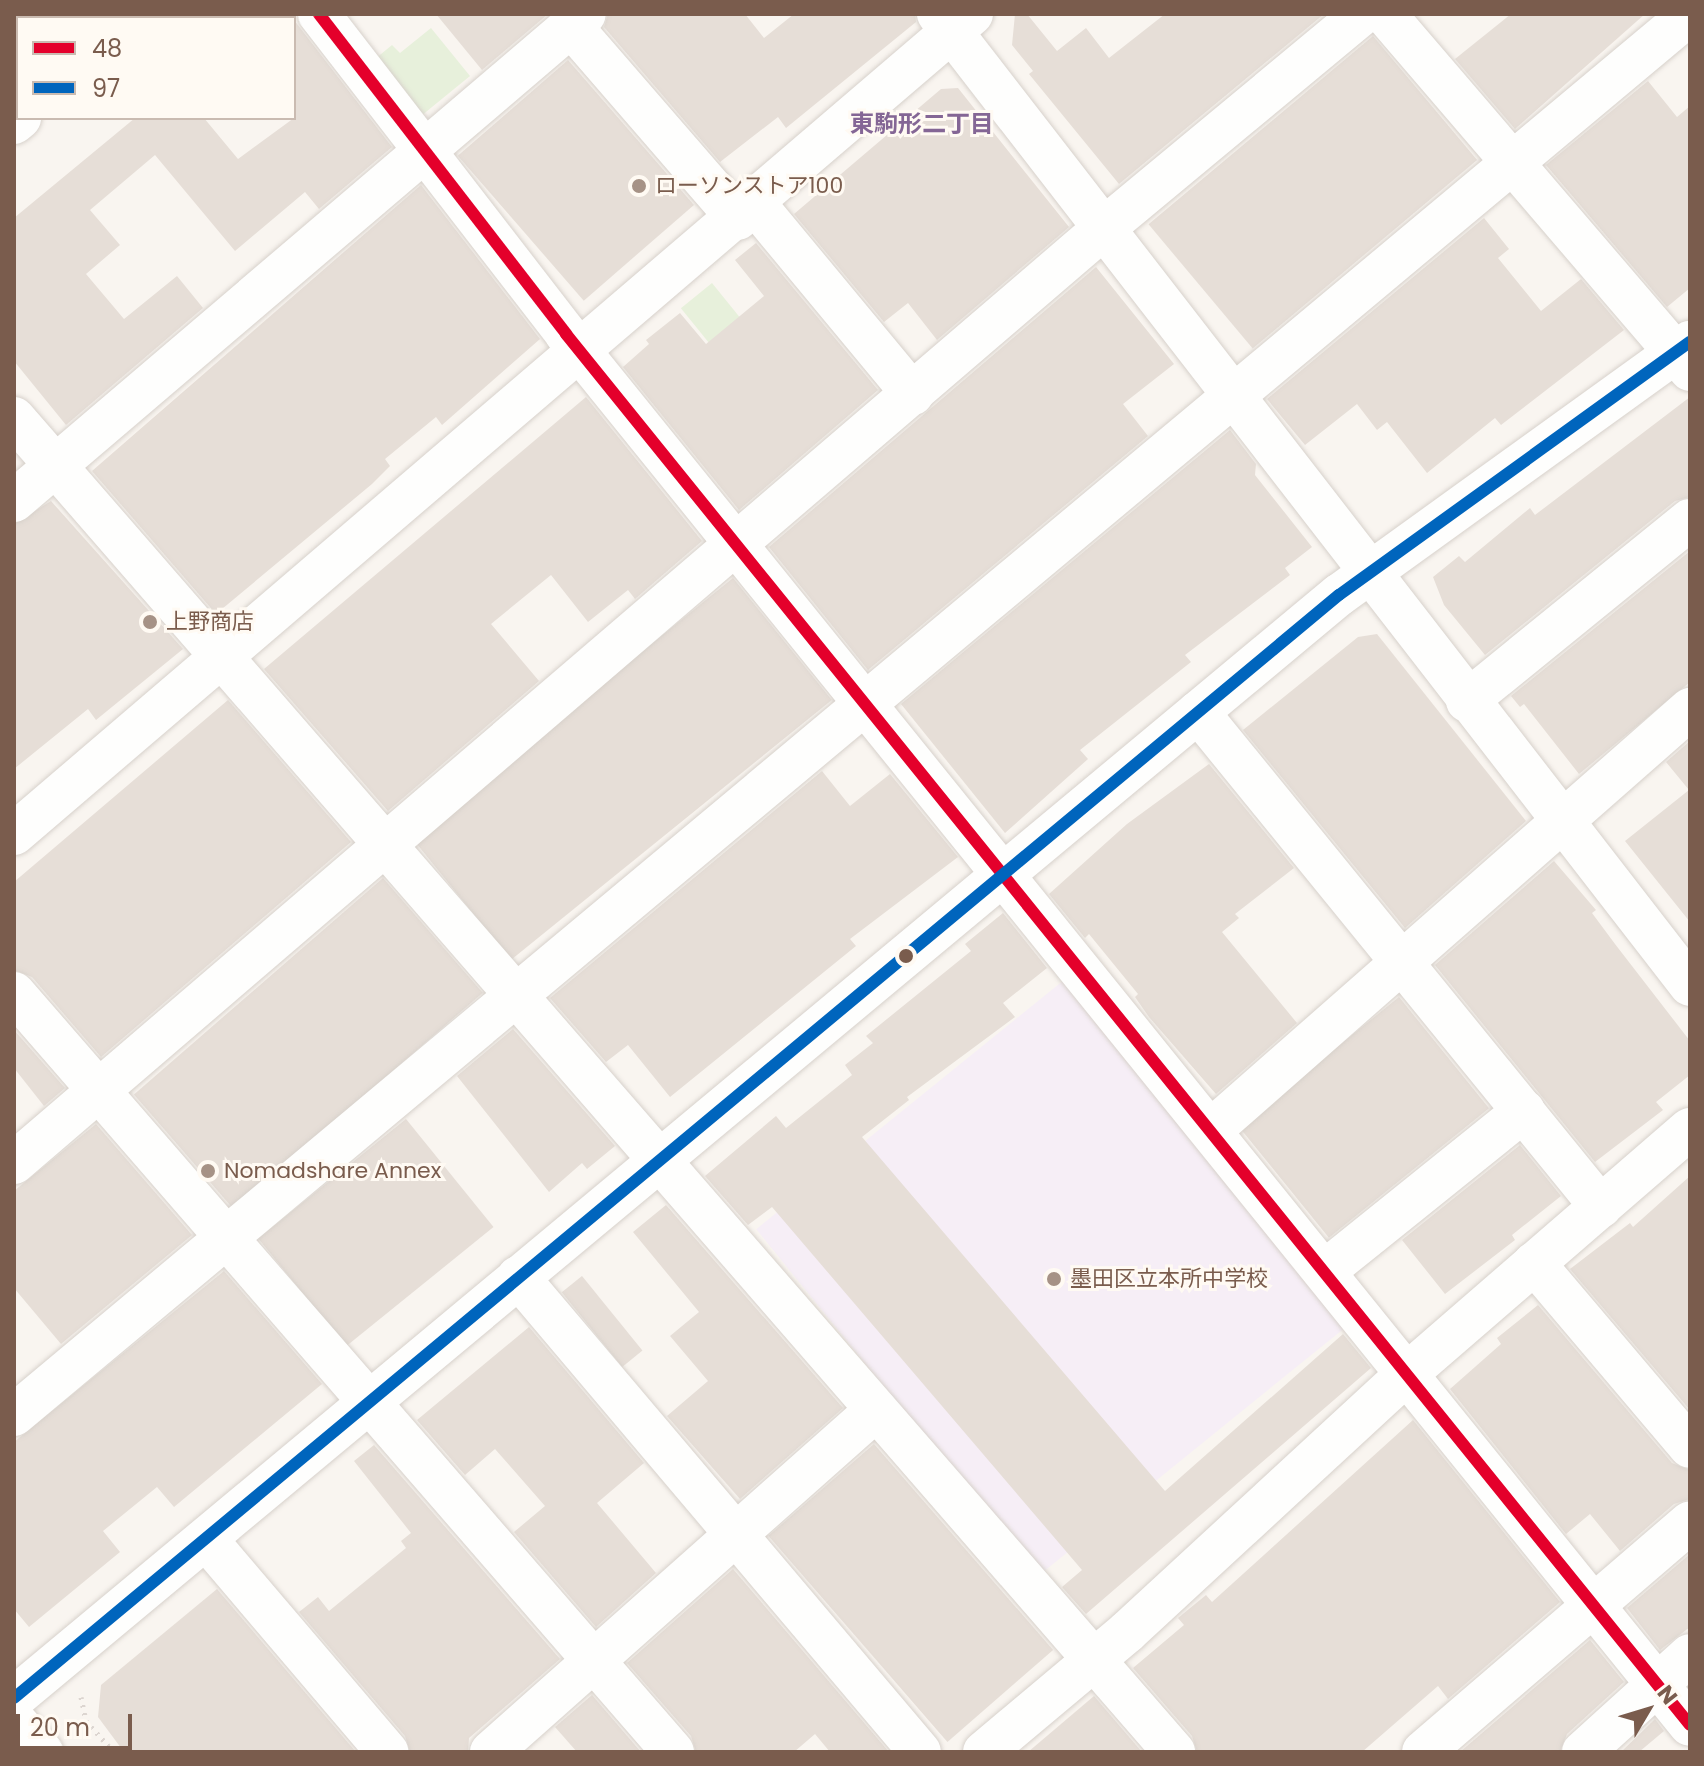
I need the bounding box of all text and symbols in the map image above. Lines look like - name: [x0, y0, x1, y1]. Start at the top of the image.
- legend: [16, 16, 296, 120]
- text: 48: [92, 32, 122, 65]
- text: 97: [92, 72, 120, 105]
- district label: 東駒形二丁目: [850, 110, 994, 138]
- place label: ローソンストア100: [655, 173, 844, 199]
- marker: ローソンストア100: [630, 177, 648, 195]
- place label: 上野商店: [166, 609, 254, 635]
- marker: 上野商店: [141, 613, 159, 631]
- unlabelled marker: [898, 948, 914, 964]
- place label: Nomadshare Annex: [224, 1158, 441, 1184]
- marker: Nomadshare Annex: [199, 1162, 217, 1180]
- place label: 墨田区立本所中学校: [1070, 1266, 1268, 1292]
- marker: 墨田区立本所中学校: [1045, 1270, 1063, 1288]
- north arrow: [1608, 1670, 1688, 1750]
- text: N: [1650, 1679, 1685, 1711]
- scale bar: [20, 1698, 136, 1748]
- text: 20 m: [30, 1711, 90, 1744]

